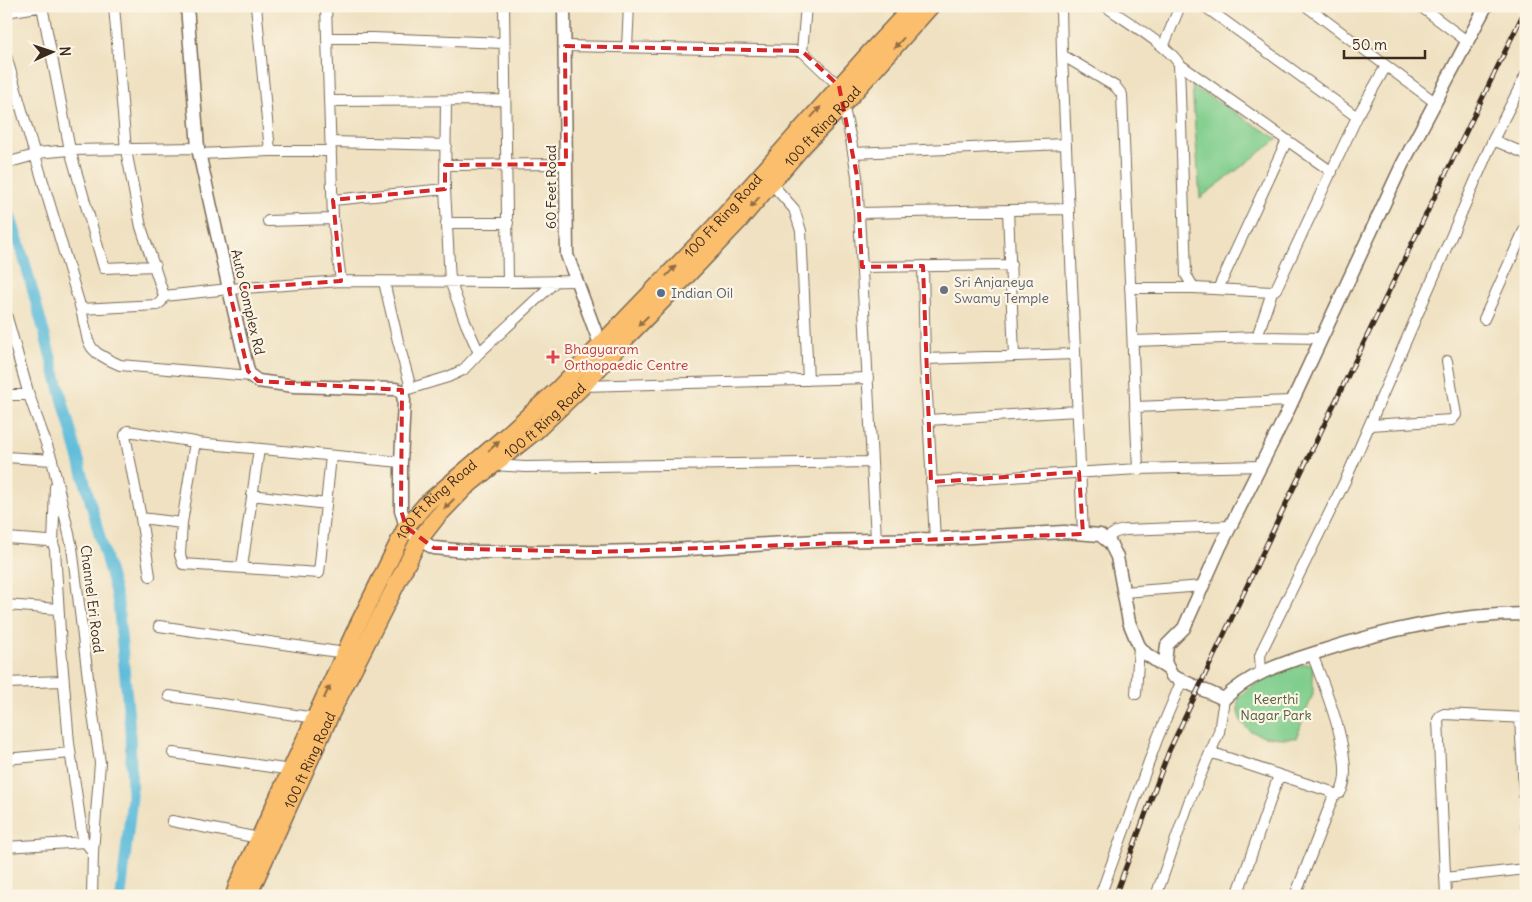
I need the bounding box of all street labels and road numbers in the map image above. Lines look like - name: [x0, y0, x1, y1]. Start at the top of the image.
- street label: 100 ft Ring Road: [780, 82, 865, 170]
- street label: 60 Feet Road: [542, 145, 560, 229]
- street label: 100 Ft Ring Road: [680, 170, 766, 262]
- street label: Auto Complex Rd: [227, 247, 269, 357]
- street label: 100 ft Ring Road: [500, 379, 590, 462]
- street label: 100 Ft Ring Road: [392, 456, 480, 543]
- street label: Channel Eri Road: [76, 544, 108, 654]
- street label: 100 ft Ring Road: [280, 709, 340, 812]

